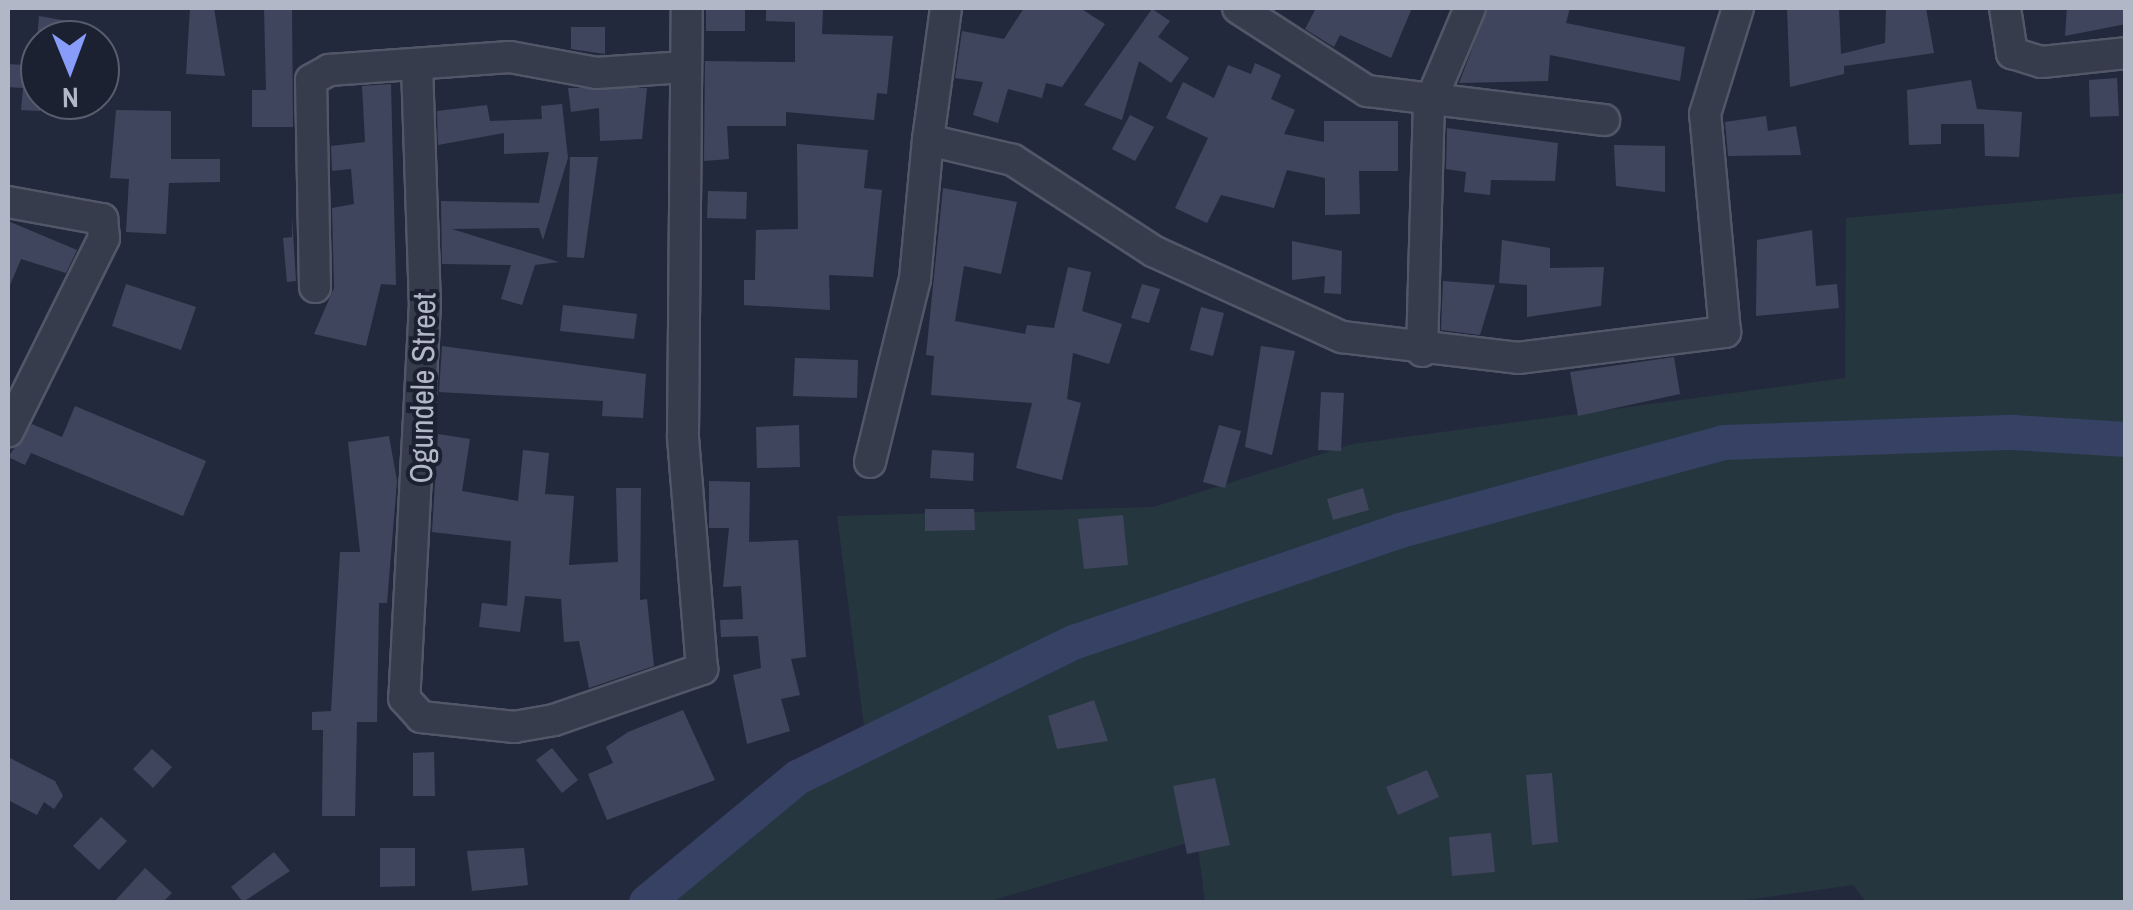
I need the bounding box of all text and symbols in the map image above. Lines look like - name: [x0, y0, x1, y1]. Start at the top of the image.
- north arrow: [20, 20, 120, 120]
- text: N: [62, 79, 79, 117]
- street label: Ogundele Street: [402, 292, 444, 484]

